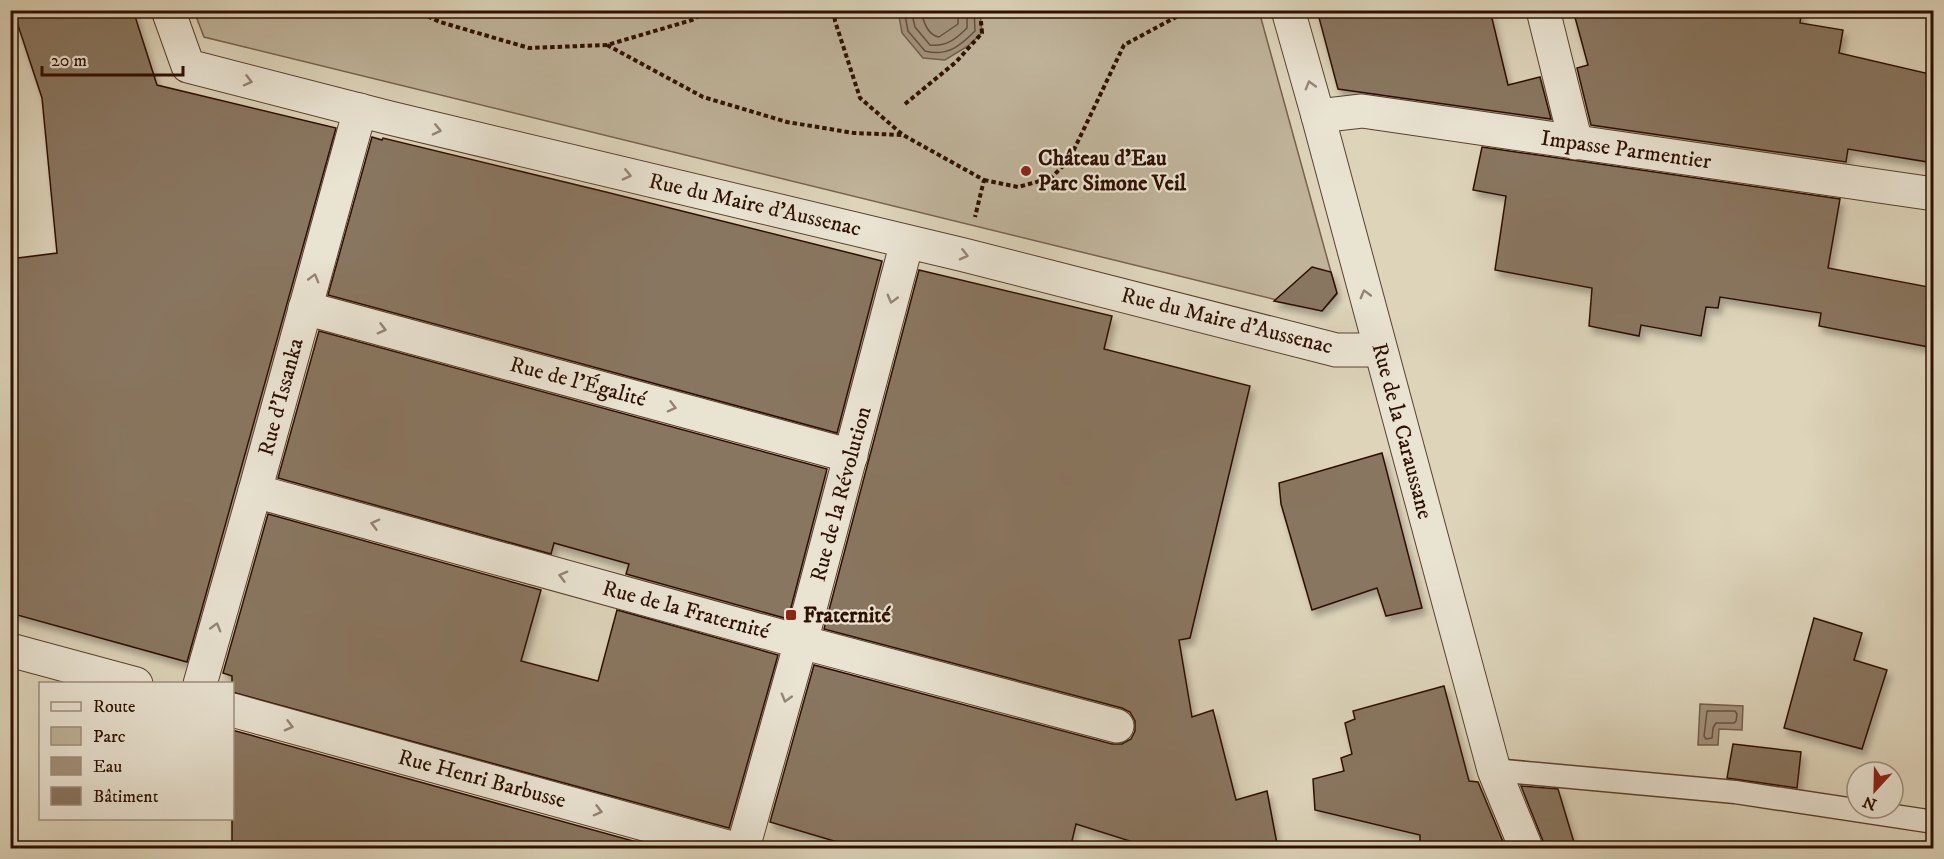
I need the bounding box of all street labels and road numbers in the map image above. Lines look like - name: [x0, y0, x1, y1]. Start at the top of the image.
- street label: Impasse Parmentier: [1539, 125, 1714, 175]
- street label: Rue du Maire d'Aussenac: [646, 167, 864, 243]
- street label: Rue du Maire d'Aussenac: [1118, 282, 1336, 360]
- street label: Rue d'Issanka: [252, 335, 310, 459]
- street label: Rue de la Caraussane: [1366, 340, 1438, 522]
- street label: Rue de l'Égalité: [507, 351, 649, 413]
- street label: Rue de la Révolution: [805, 403, 878, 585]
- street label: Rue de la Fraternité: [599, 575, 773, 645]
- street label: Rue Henri Barbusse: [395, 744, 569, 814]

